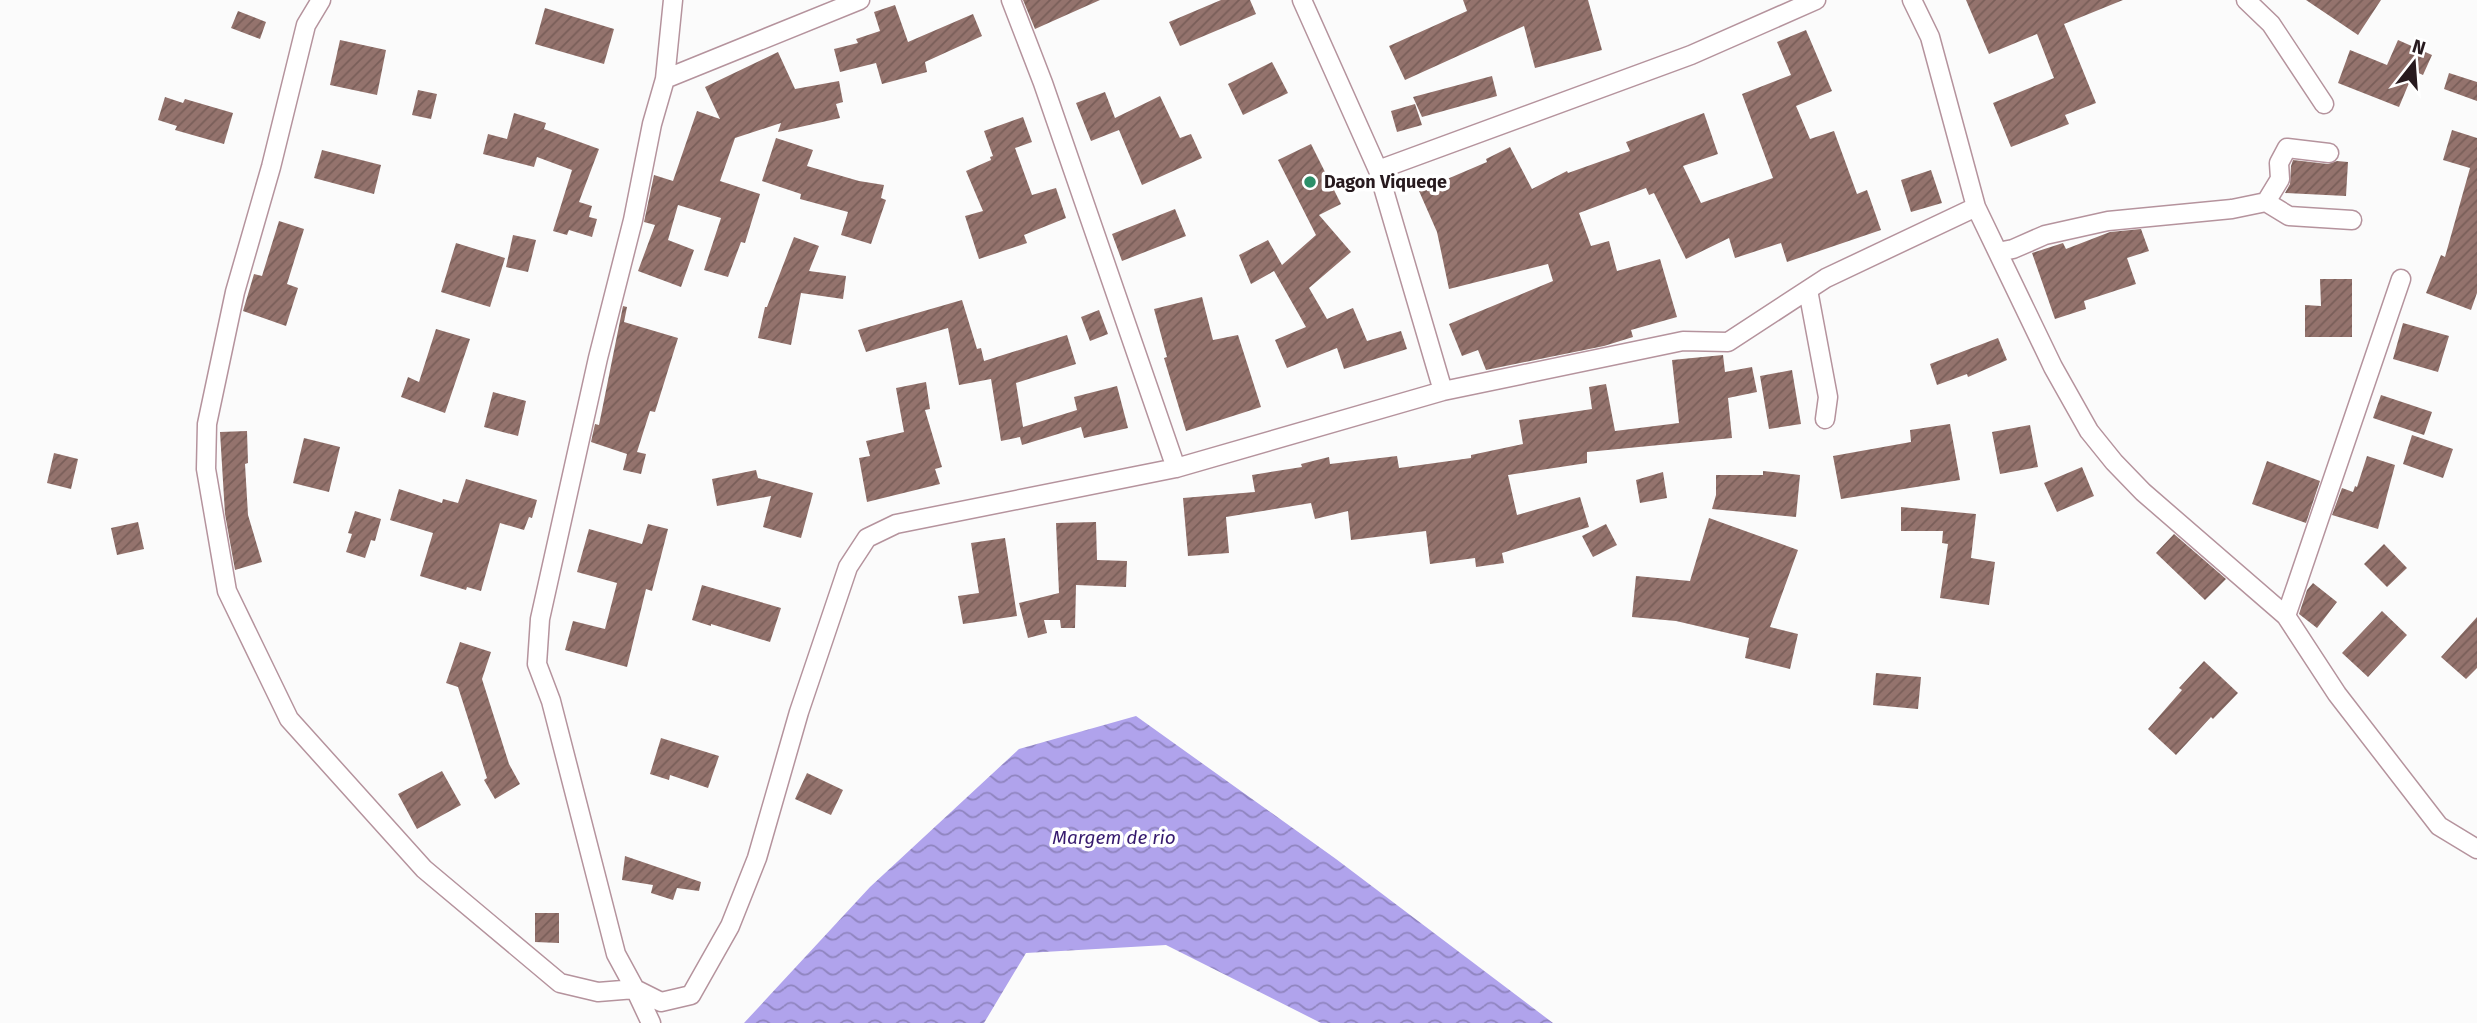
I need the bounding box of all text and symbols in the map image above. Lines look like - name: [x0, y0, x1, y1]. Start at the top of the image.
- north arrow: [2379, 28, 2449, 98]
- text: N: [2409, 34, 2428, 60]
- place label: Dagon Viqueqe: [1324, 171, 1447, 193]
- marker: Dagon Viqueqe: [1302, 174, 1318, 190]
- water label: Margem de rio: [1052, 826, 1176, 849]

